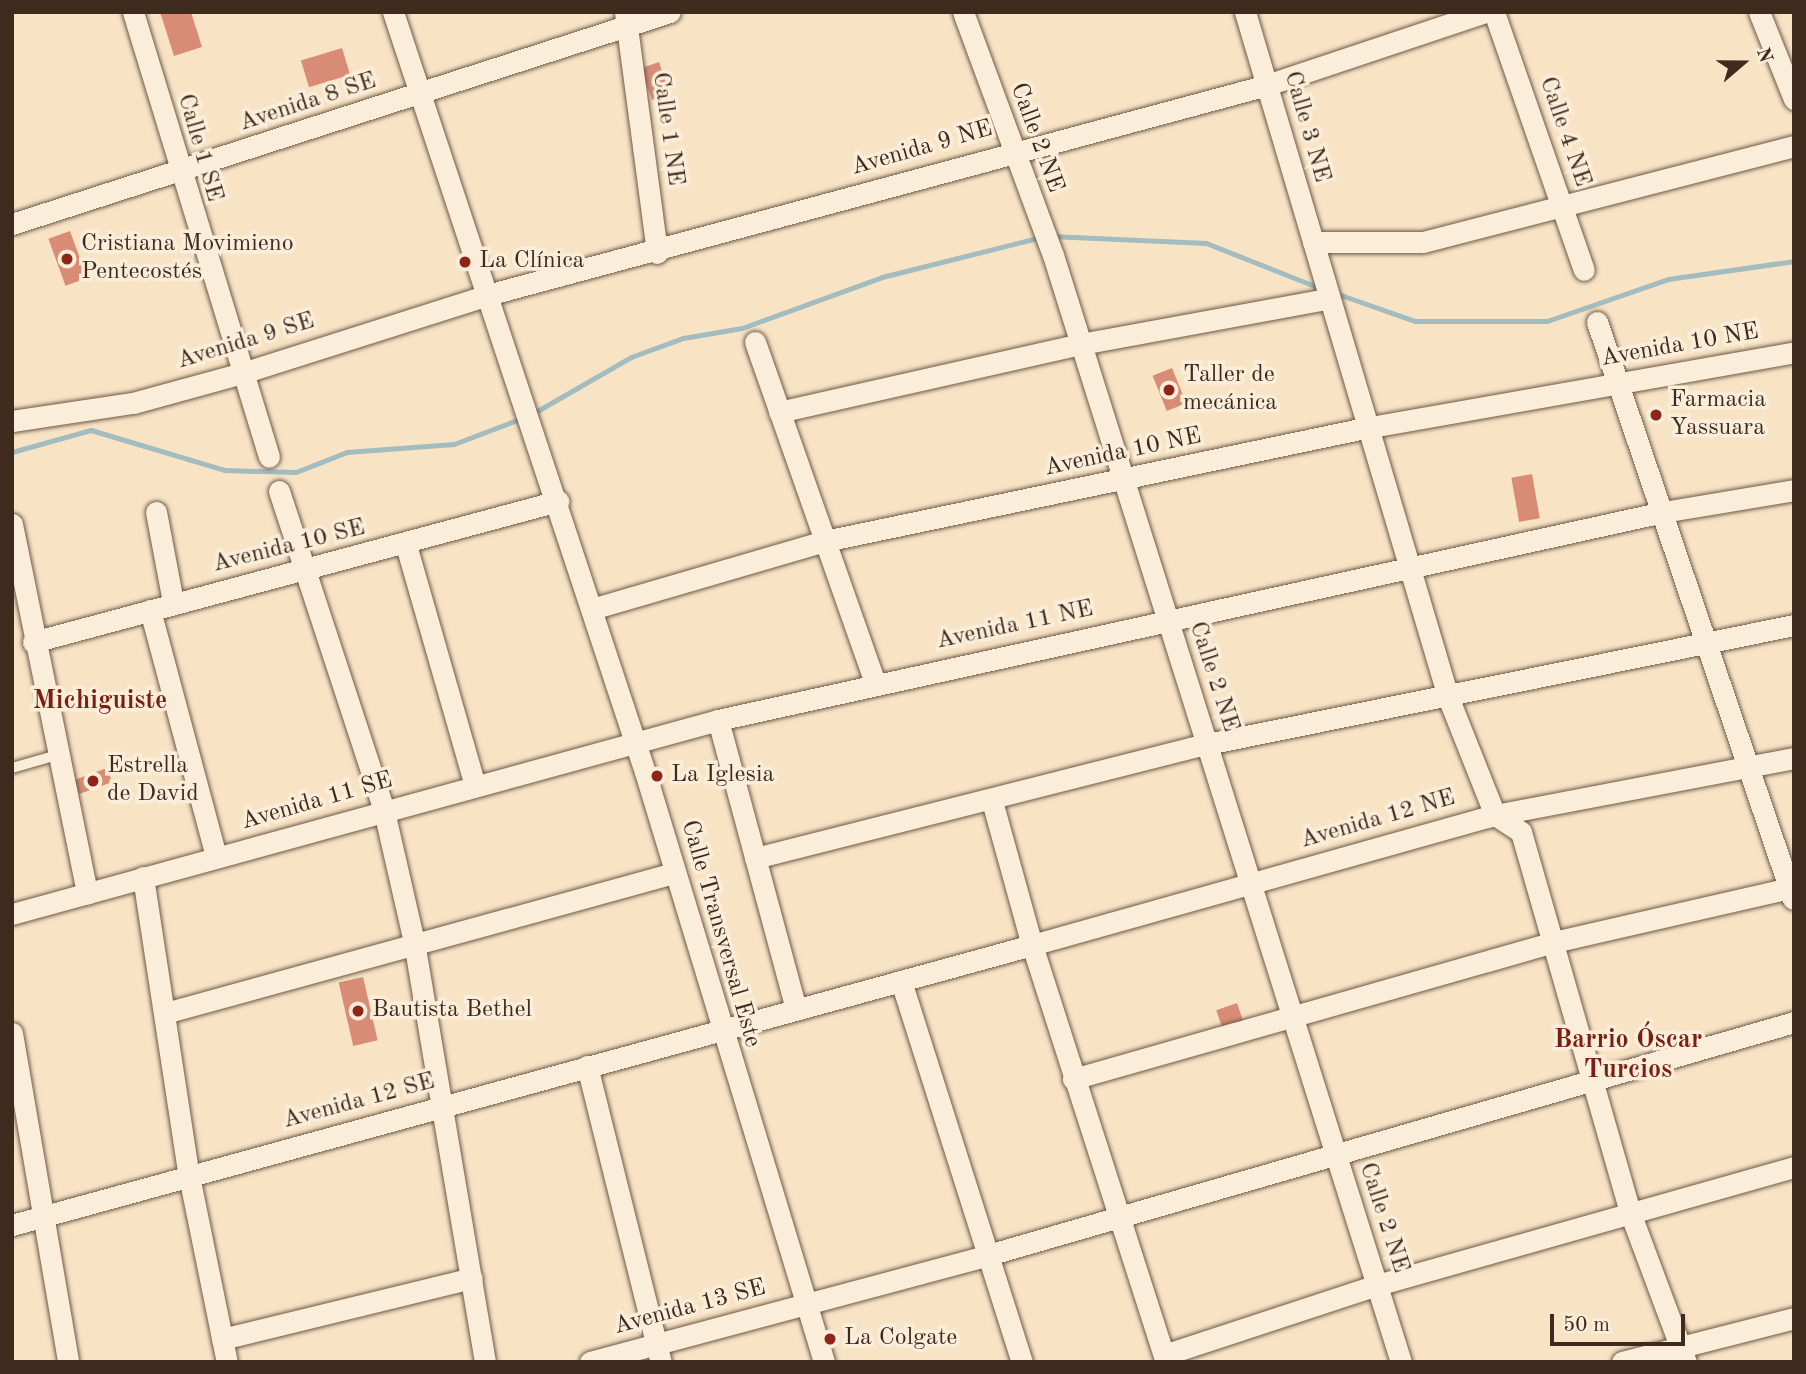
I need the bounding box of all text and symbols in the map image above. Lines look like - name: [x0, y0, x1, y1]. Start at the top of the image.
- north arrow: [1708, 28, 1778, 98]
- text: N: [1752, 46, 1775, 66]
- street label: Avenida 8 SE: [236, 67, 380, 139]
- street label: Calle 3 NE: [1276, 68, 1336, 186]
- street label: Calle 1 NE: [645, 70, 689, 188]
- street label: Calle 4 NE: [1532, 73, 1596, 191]
- street label: Calle 2 NE: [1003, 79, 1069, 197]
- street label: Calle 1 SE: [170, 91, 228, 205]
- street label: Avenida 9 NE: [848, 115, 996, 183]
- place label: Cristiana Movimieno Pentecostés: [81, 231, 294, 287]
- place label: La Clínica: [479, 248, 584, 276]
- marker: Cristiana Movimieno Pentecostés: [59, 251, 75, 267]
- marker: La Clínica: [457, 254, 473, 270]
- street label: Avenida 9 SE: [174, 307, 318, 377]
- street label: Avenida 10 NE: [1599, 318, 1761, 374]
- place label: Taller de mecánica: [1183, 362, 1277, 418]
- marker: Taller de mecánica: [1161, 382, 1177, 398]
- place label: Farmacia Yassuara: [1670, 387, 1766, 443]
- marker: Farmacia Yassuara: [1648, 407, 1664, 423]
- street label: Avenida 10 NE: [1042, 422, 1204, 484]
- street label: Avenida 10 SE: [210, 514, 368, 580]
- street label: Avenida 11 NE: [934, 595, 1096, 657]
- street label: Calle 2 NE: [1182, 618, 1244, 736]
- district label: Michiguiste: [33, 686, 167, 718]
- place label: Estrella de David: [107, 753, 199, 809]
- place label: La Iglesia: [671, 762, 774, 790]
- street label: Avenida 11 SE: [238, 767, 396, 837]
- marker: La Iglesia: [649, 768, 665, 784]
- marker: Estrella de David: [85, 773, 101, 789]
- street label: Avenida 12 NE: [1297, 784, 1459, 856]
- street label: Calle Transversal Este: [674, 817, 766, 1051]
- place label: Bautista Bethel: [372, 997, 532, 1025]
- marker: Bautista Bethel: [350, 1003, 366, 1019]
- district label: Barrio Óscar Turcios: [1554, 1025, 1702, 1086]
- street label: Avenida 12 SE: [280, 1068, 438, 1136]
- street label: Calle 2 NE: [1352, 1159, 1414, 1277]
- street label: Avenida 13 SE: [611, 1274, 769, 1342]
- scale bar: [1554, 1300, 1689, 1344]
- text: 50 m: [1563, 1315, 1610, 1336]
- place label: La Colgate: [844, 1325, 957, 1353]
- marker: La Colgate: [822, 1331, 838, 1347]

